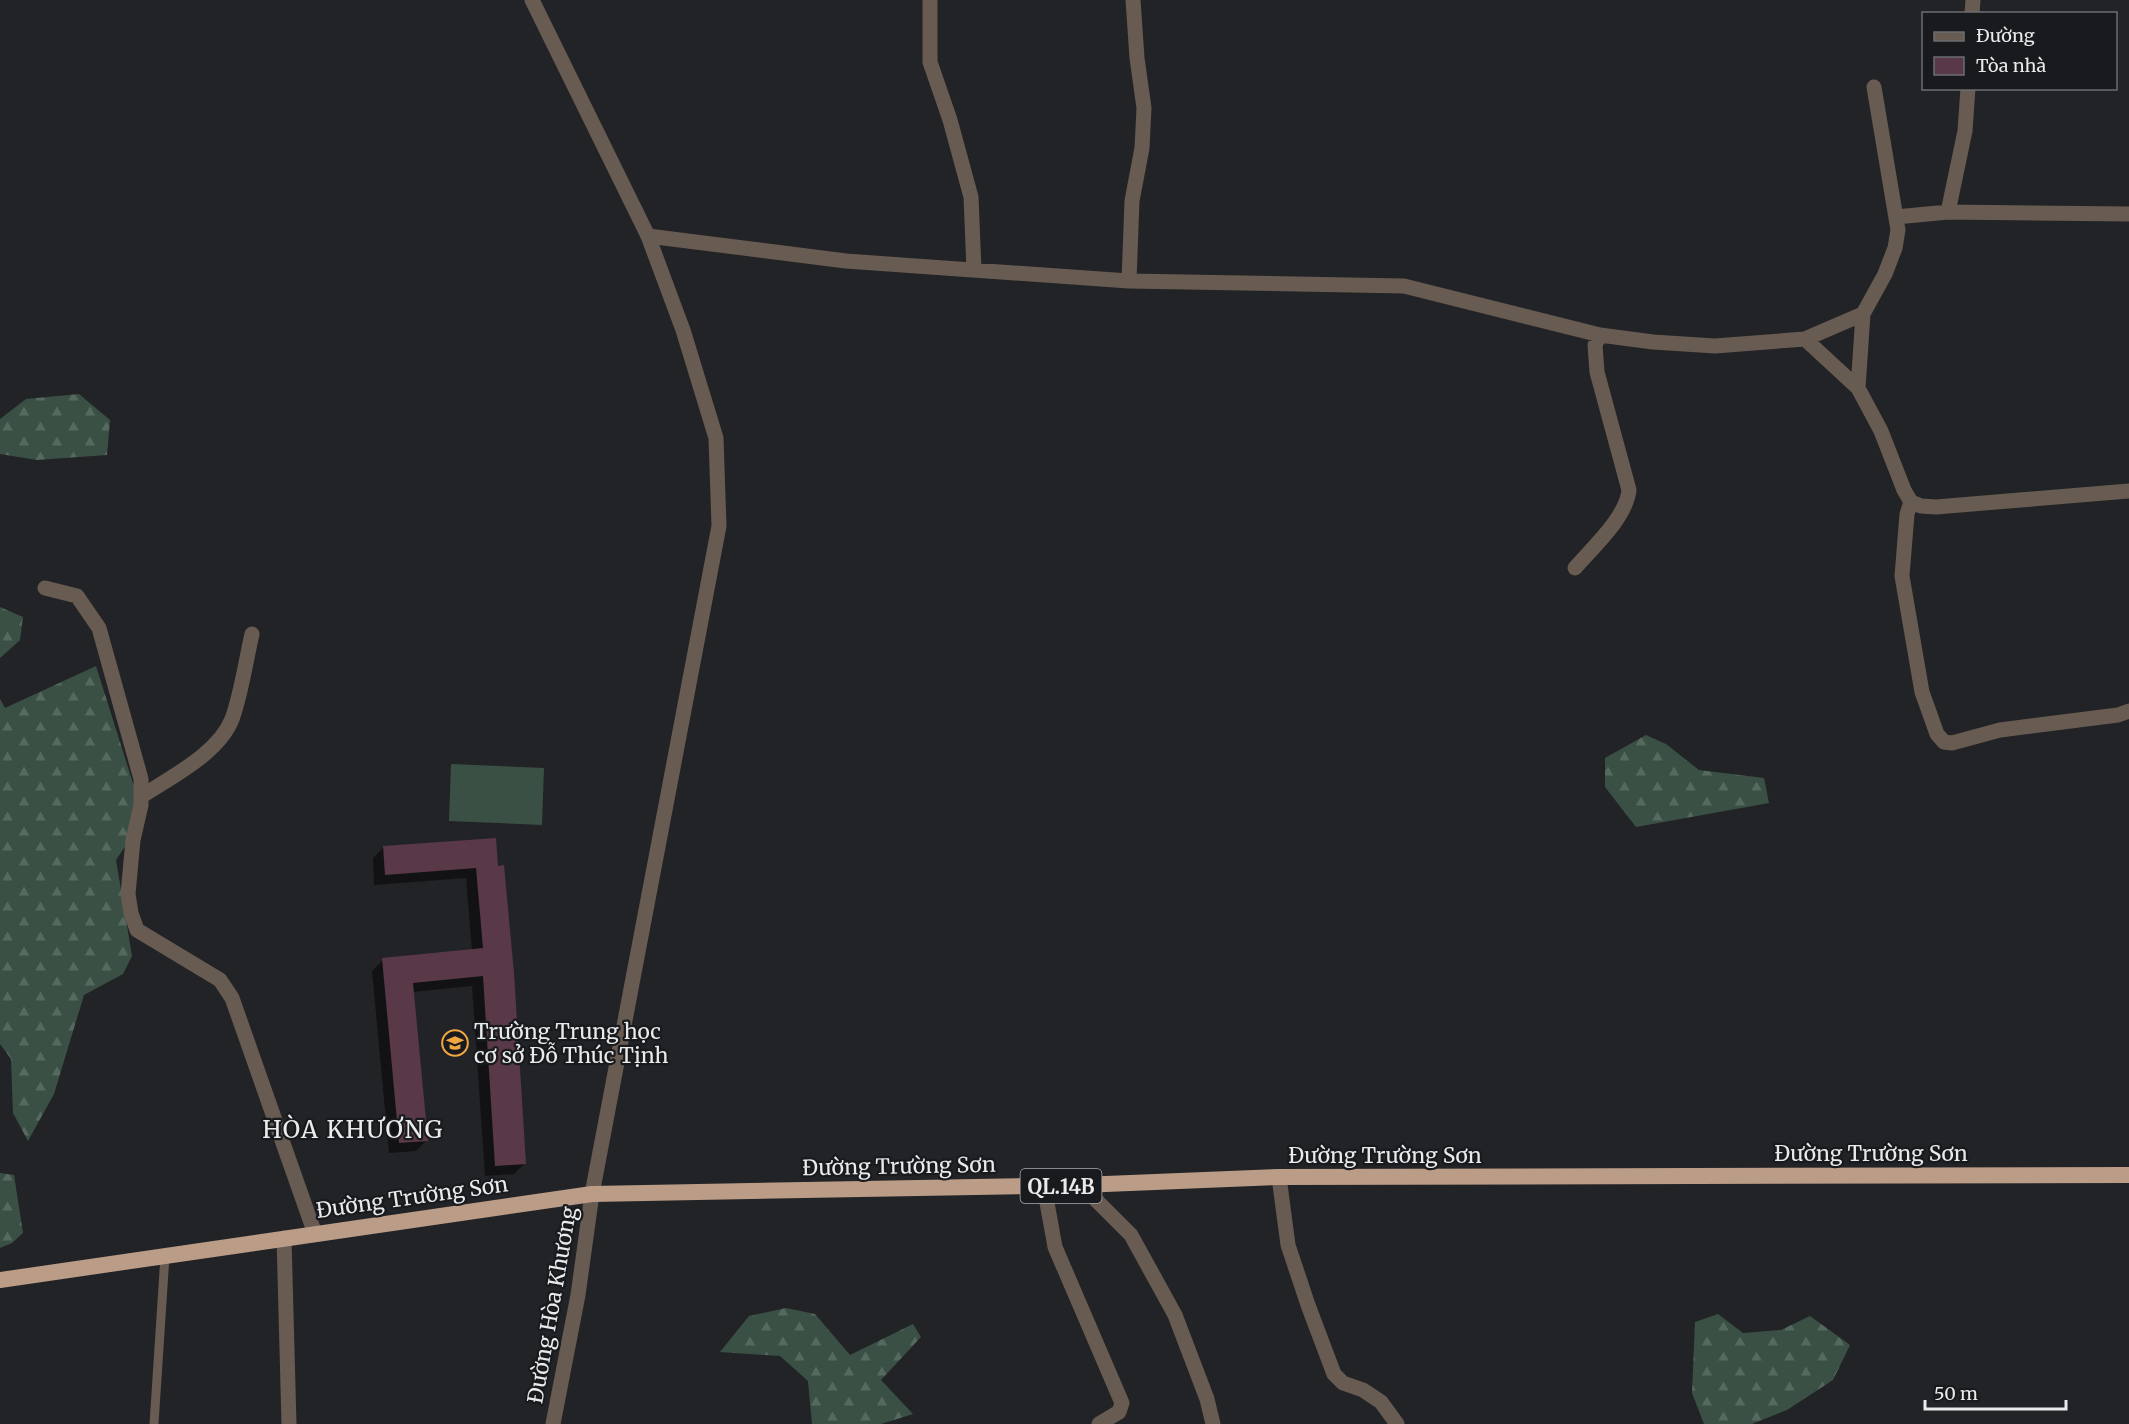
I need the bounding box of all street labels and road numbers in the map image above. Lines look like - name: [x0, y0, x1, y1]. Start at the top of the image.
- street label: Đường Trường Sơn: [1774, 1140, 1968, 1167]
- street label: Đường Trường Sơn: [1288, 1142, 1482, 1169]
- street label: Đường Trường Sơn: [802, 1151, 996, 1181]
- road number: QL.14B: [1020, 1169, 1102, 1203]
- street label: Đường Trường Sơn: [314, 1170, 510, 1224]
- street label: Đường Hòa Khương: [521, 1204, 583, 1406]

